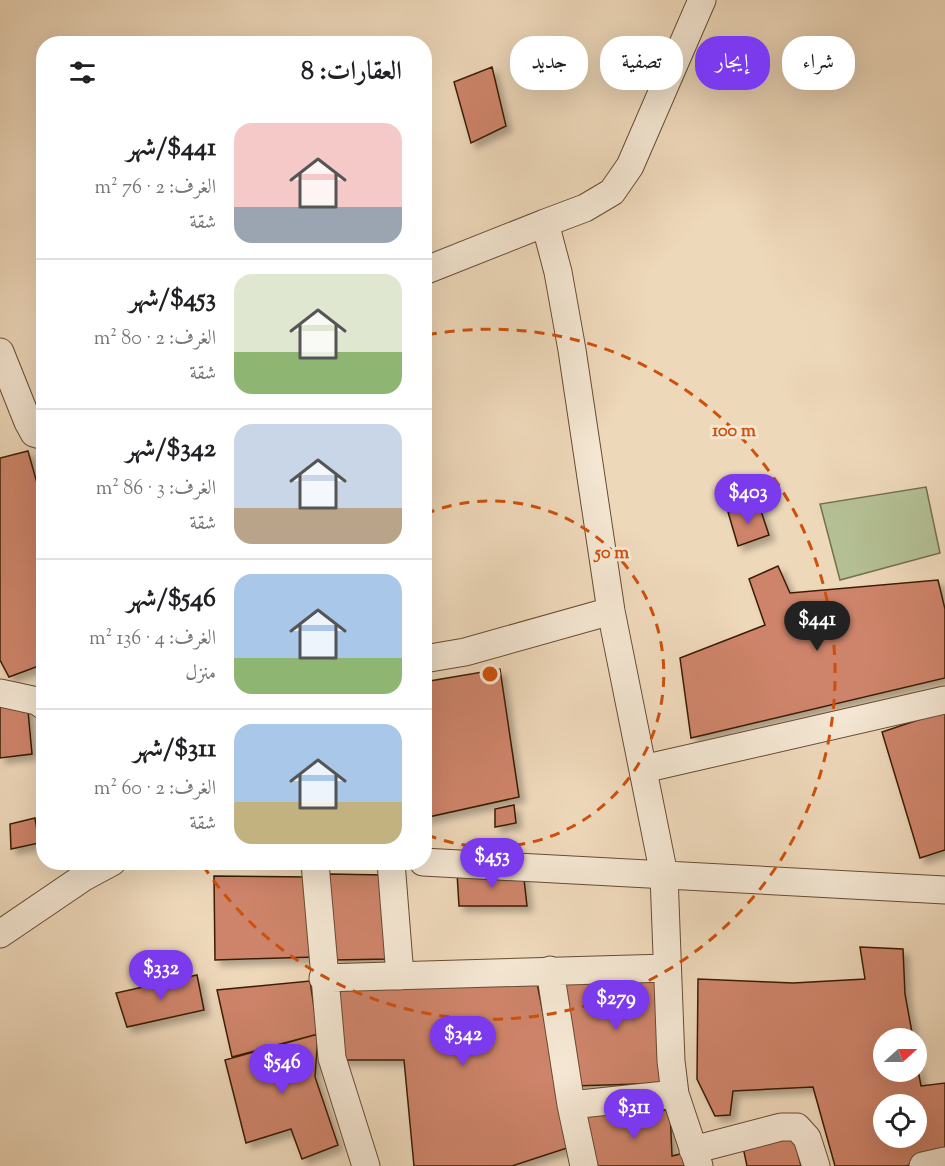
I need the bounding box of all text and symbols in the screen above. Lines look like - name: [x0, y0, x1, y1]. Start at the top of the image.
- chip: جديد: [510, 36, 588, 90]
- chip: تصفية: [600, 36, 683, 90]
- chip: إيجار: [695, 36, 770, 90]
- chip: شراء: [782, 36, 855, 90]
- text: العقارات: 8: [301, 54, 402, 91]
- icon: filters: [66, 56, 99, 89]
- text: $441/شهر: [126, 130, 216, 167]
- icon: home: [282, 147, 354, 219]
- text: الغرف: 2 · 76 m²: [94, 174, 216, 203]
- text: شقة: [190, 209, 216, 238]
- text: $453/شهر: [129, 281, 216, 318]
- icon: home: [282, 298, 354, 370]
- text: الغرف: 2 · 80 m²: [94, 325, 216, 354]
- text: شقة: [190, 360, 216, 389]
- text: 100 m: [712, 419, 756, 445]
- text: $342/شهر: [126, 431, 216, 468]
- icon: home: [282, 448, 354, 520]
- pin: $403: [712, 474, 784, 525]
- text: الغرف: 3 · 86 m²: [96, 475, 216, 504]
- text: $403: [728, 479, 768, 508]
- text: شقة: [190, 510, 216, 539]
- text: 50 m: [593, 541, 629, 567]
- text: $546/شهر: [127, 581, 216, 618]
- icon: home: [282, 598, 354, 670]
- pin: $441: [781, 601, 853, 652]
- text: $441: [798, 606, 836, 635]
- text: الغرف: 4 · 136 m²: [89, 625, 216, 654]
- text: منزل: [185, 660, 216, 689]
- centre of rings: [480, 664, 500, 684]
- text: $311/شهر: [133, 731, 216, 768]
- icon: home: [282, 748, 354, 820]
- text: الغرف: 2 · 60 m²: [94, 775, 216, 804]
- text: شقة: [190, 810, 216, 839]
- pin: $453: [456, 838, 528, 889]
- text: $453: [474, 843, 510, 872]
- pin: $332: [125, 950, 197, 1001]
- text: $332: [143, 955, 179, 984]
- pin: $279: [580, 980, 652, 1031]
- text: $279: [596, 985, 636, 1014]
- pin: $342: [427, 1016, 499, 1067]
- text: $342: [444, 1021, 482, 1050]
- north arrow: [873, 1028, 927, 1082]
- map controls: [873, 1028, 927, 1148]
- pin: $546: [246, 1044, 318, 1095]
- text: $546: [263, 1049, 301, 1078]
- pin: $311: [598, 1089, 670, 1140]
- text: $311: [618, 1094, 650, 1123]
- button: locate: [873, 1094, 927, 1148]

